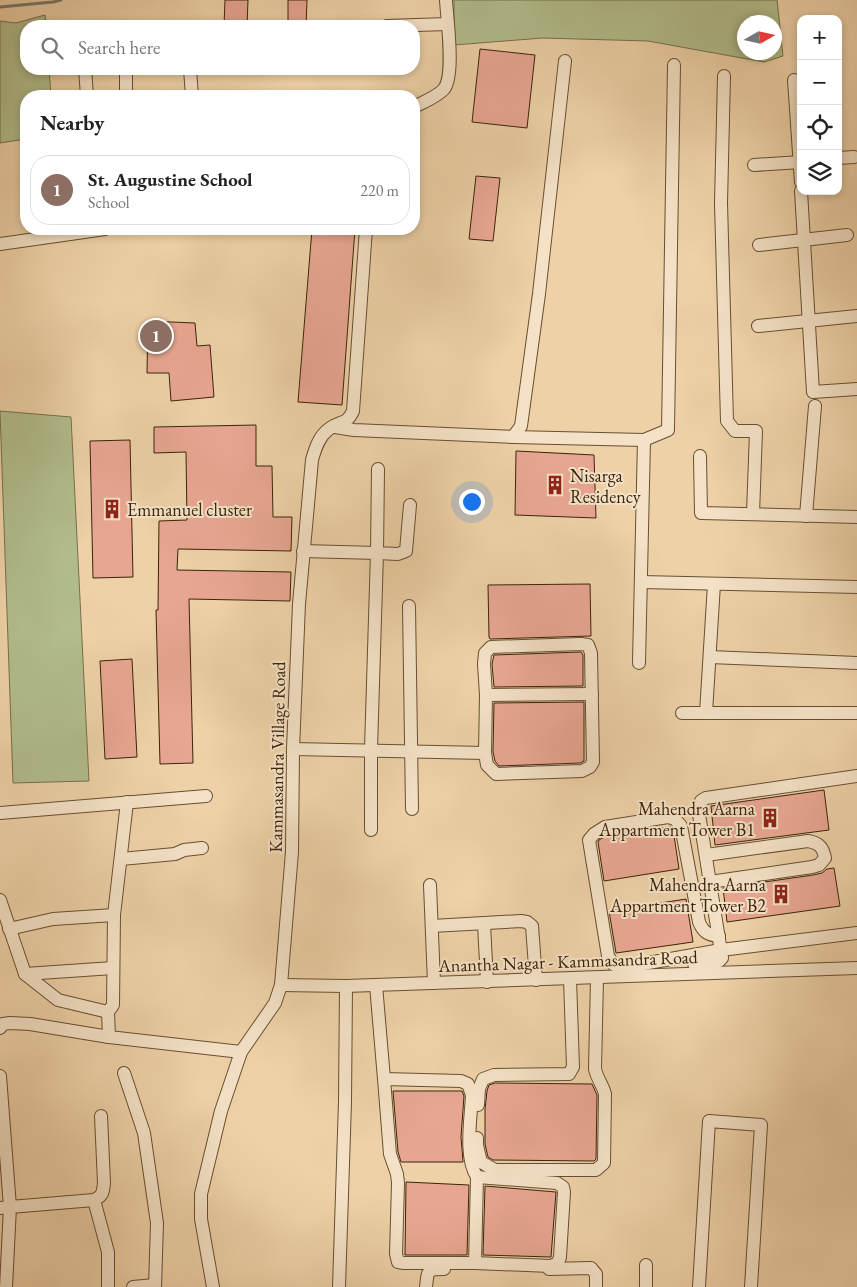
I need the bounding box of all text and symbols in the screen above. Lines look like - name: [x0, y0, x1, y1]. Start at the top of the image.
- north arrow: [737, 15, 782, 60]
- map controls: [797, 15, 842, 195]
- button: +: [797, 15, 842, 60]
- search box: [20, 20, 420, 75]
- icon: search: [38, 34, 66, 62]
- text: Search here: [78, 35, 160, 60]
- button: −: [797, 60, 842, 105]
- button: locate: [797, 105, 842, 150]
- text: Nearby: [40, 109, 104, 136]
- button: layers: [797, 150, 842, 195]
- text: St. Augustine School: [88, 167, 252, 192]
- text: 1: [53, 180, 61, 201]
- text: 220 m: [360, 180, 399, 201]
- text: School: [88, 192, 130, 213]
- pin: 1: [140, 317, 172, 355]
- place label: Nisarga Residency: [570, 464, 641, 508]
- building icon: Nisarga Residency: [544, 474, 566, 496]
- your location: [459, 489, 485, 515]
- building icon: Emmanuel cluster: [101, 498, 123, 520]
- place label: Emmanuel cluster: [127, 498, 252, 521]
- street label: Kammasandra Village Road: [264, 660, 290, 853]
- place label: Mahendra Aarna Appartment Tower B1: [598, 797, 756, 841]
- building icon: Mahendra Aarna Appartment Tower B1: [759, 807, 781, 829]
- place label: Mahendra Aarna Appartment Tower B2: [609, 873, 767, 917]
- building icon: Mahendra Aarna Appartment Tower B2: [770, 883, 792, 905]
- street label: Anantha Nagar - Kammasandra Road: [437, 945, 699, 977]

